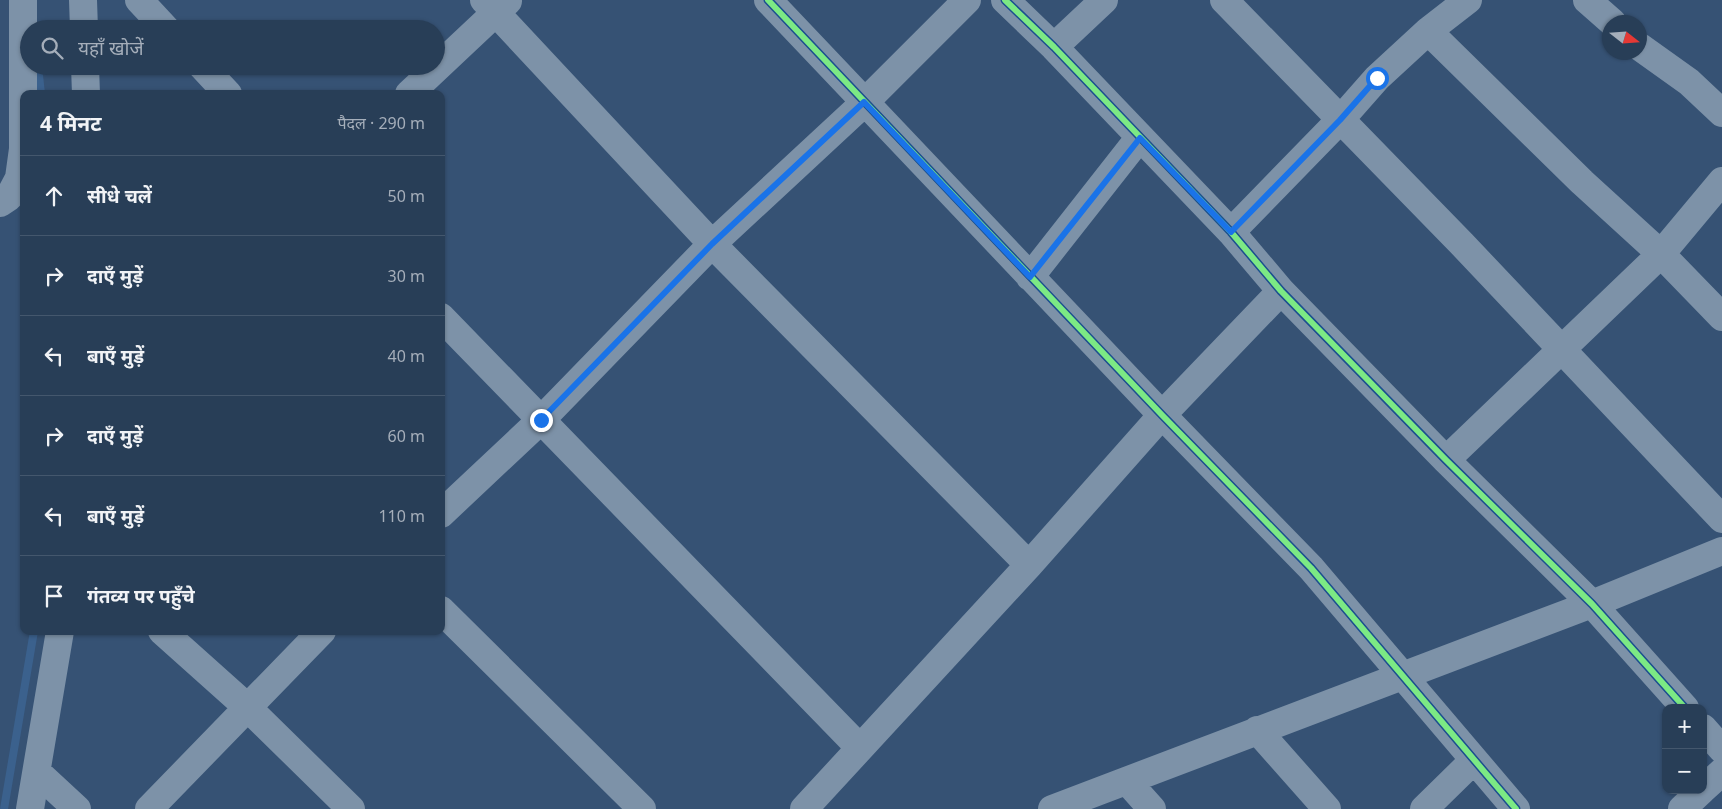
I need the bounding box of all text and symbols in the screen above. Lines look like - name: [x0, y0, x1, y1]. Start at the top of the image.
- north arrow: [1602, 15, 1647, 60]
- search box: [20, 20, 445, 75]
- icon: search: [38, 34, 66, 62]
- text: यहाँ खोजें: [78, 35, 144, 61]
- route start: [1366, 67, 1389, 90]
- text: 4 मिनट: [40, 109, 102, 137]
- text: पैदल · 290 m: [337, 112, 425, 134]
- icon: ahead: [40, 182, 68, 210]
- text: सीधे चलें: [87, 183, 152, 209]
- text: 50 m: [388, 185, 425, 207]
- icon: right: [40, 262, 68, 290]
- text: दाएँ मुड़ें: [87, 263, 143, 289]
- text: 30 m: [388, 265, 425, 287]
- icon: left: [40, 342, 68, 370]
- text: बाएँ मुड़ें: [87, 343, 144, 369]
- text: 40 m: [388, 345, 425, 367]
- route end: [530, 409, 553, 432]
- icon: right: [40, 422, 68, 450]
- text: दाएँ मुड़ें: [87, 423, 143, 449]
- text: 60 m: [388, 425, 425, 447]
- icon: left: [40, 502, 68, 530]
- text: बाएँ मुड़ें: [87, 503, 144, 529]
- text: 110 m: [378, 505, 425, 527]
- icon: arrive: [40, 582, 68, 610]
- text: गंतव्य पर पहुँचे: [87, 583, 195, 609]
- map controls: [1662, 704, 1707, 794]
- button: +: [1662, 704, 1707, 749]
- button: −: [1662, 749, 1707, 794]

